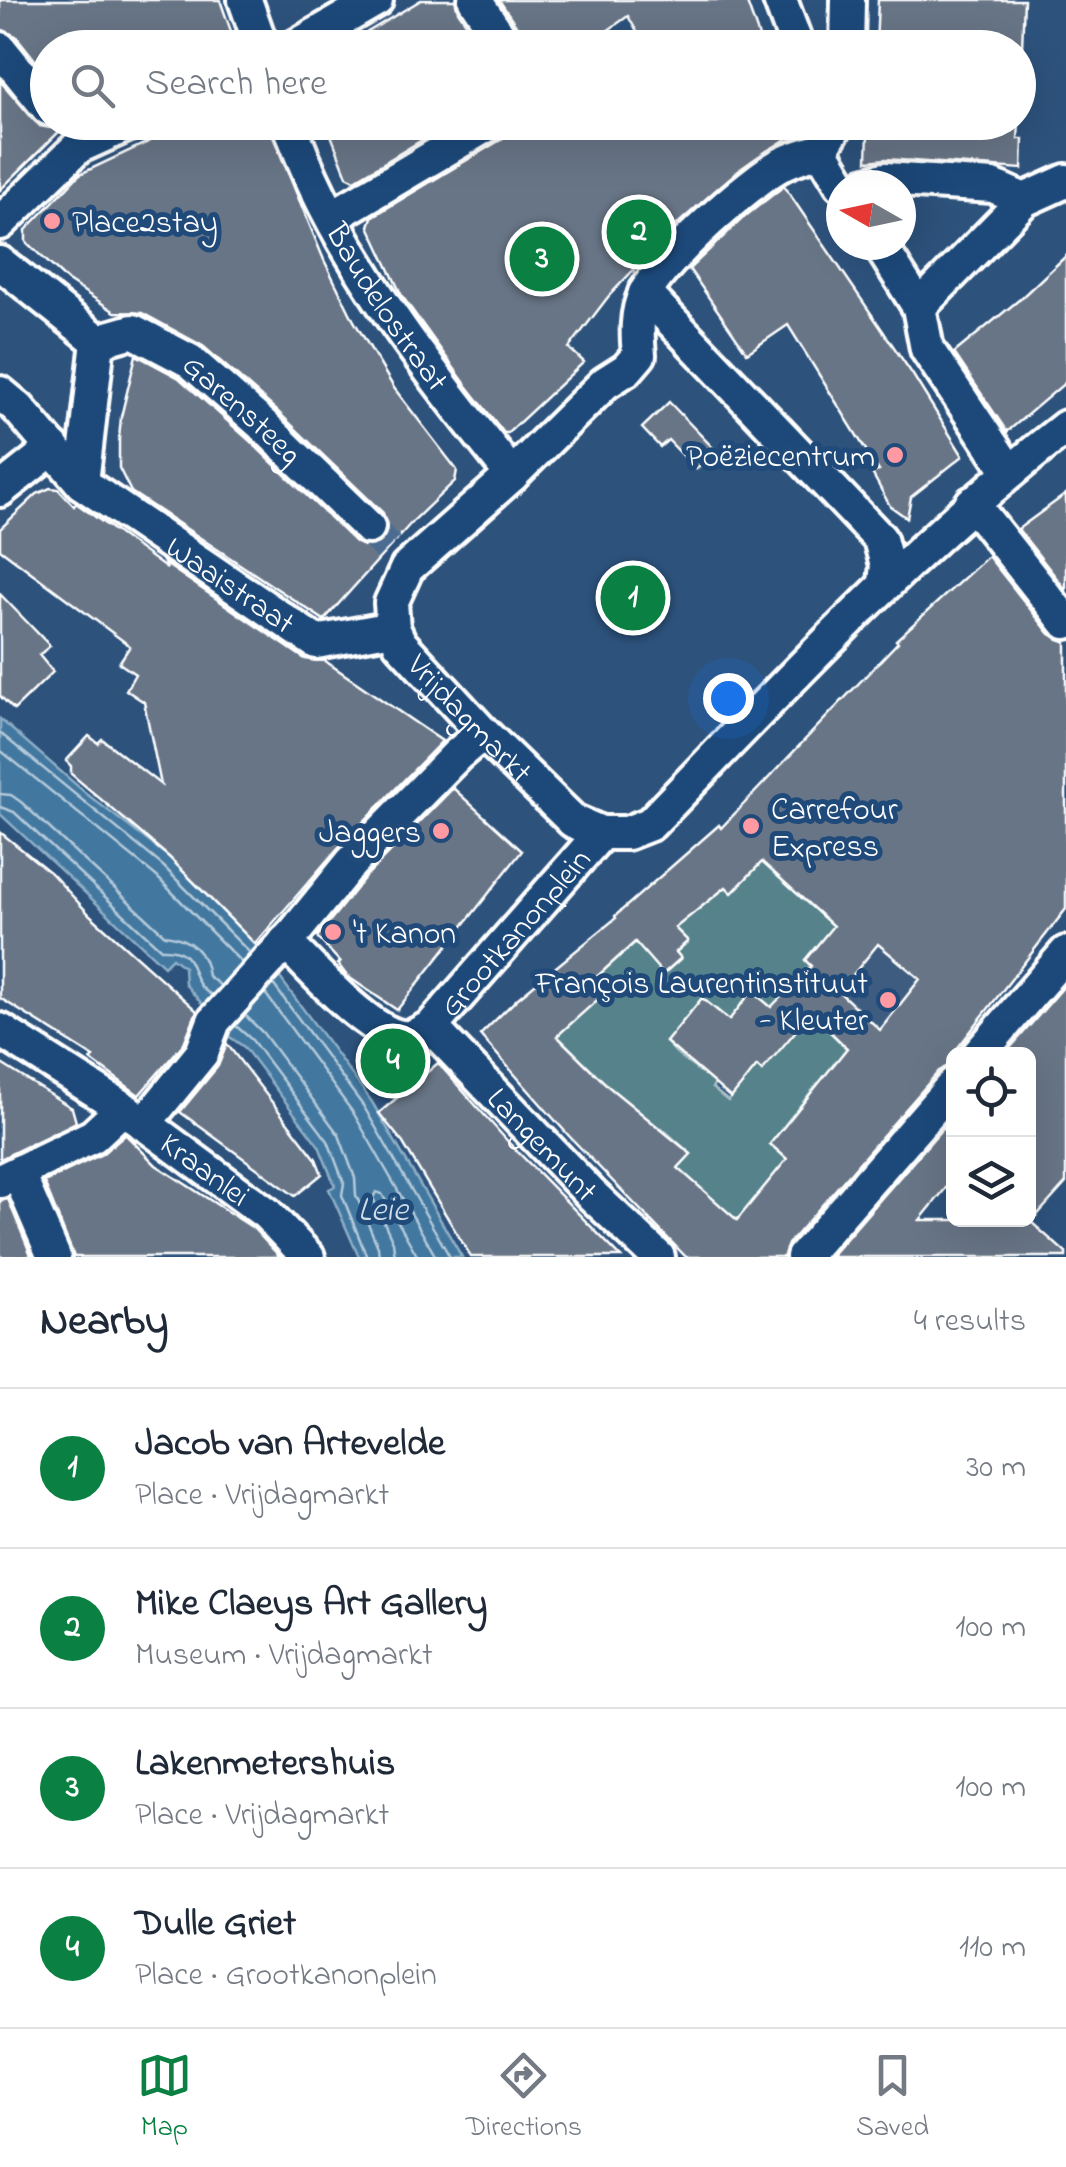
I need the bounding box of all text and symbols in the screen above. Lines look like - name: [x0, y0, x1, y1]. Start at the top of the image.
- search box: [30, 30, 1036, 140]
- text: Search here: [145, 57, 327, 113]
- icon: search: [65, 58, 120, 113]
- north arrow: [826, 170, 916, 260]
- pin: 2: [606, 194, 672, 270]
- place label: Place2stay: [72, 201, 218, 248]
- marker: Place2stay: [41, 210, 63, 232]
- street label: Baudelostraat: [311, 215, 458, 403]
- pin: 3: [510, 222, 574, 296]
- street label: Garensteeg: [170, 344, 311, 478]
- place label: Poëziecentrum: [686, 435, 875, 482]
- marker: Poëziecentrum: [884, 444, 906, 466]
- street label: Waaistraat: [155, 526, 303, 648]
- pin: 1: [600, 560, 666, 636]
- street label: Vrijdagmarkt: [394, 644, 541, 796]
- your location: [703, 673, 754, 724]
- place label: Carrefour Express: [771, 788, 898, 872]
- place label: Jaggers: [319, 811, 421, 858]
- marker: Carrefour Express: [740, 815, 762, 837]
- marker: Jaggers: [430, 820, 452, 842]
- street label: Grootkanonplein: [430, 839, 604, 1029]
- place label: 't Kanon: [353, 912, 456, 959]
- marker: 't Kanon: [322, 921, 344, 943]
- place label: François Laurentinstituut - Kleuter: [535, 962, 868, 1046]
- marker: François Laurentinstituut - Kleuter: [877, 989, 899, 1011]
- pin: 4: [360, 1024, 426, 1098]
- map controls: [946, 1047, 1036, 1227]
- button: locate: [946, 1047, 1036, 1137]
- street label: Langemunt: [474, 1078, 607, 1215]
- street label: Kraanlei: [149, 1122, 258, 1220]
- button: layers: [946, 1137, 1036, 1227]
- water label: Leie: [358, 1186, 410, 1237]
- text: Nearby: [40, 1292, 168, 1353]
- text: 4 results: [914, 1299, 1026, 1346]
- text: Jacob van Artevelde: [135, 1417, 445, 1473]
- text: 1: [67, 1445, 78, 1492]
- text: 30 m: [966, 1445, 1026, 1492]
- text: Place · Vrijdagmarkt: [135, 1473, 389, 1520]
- text: Mike Claeys Art Gallery: [135, 1577, 487, 1633]
- text: 2: [65, 1605, 80, 1652]
- text: 100 m: [955, 1605, 1026, 1652]
- text: Museum · Vrijdagmarkt: [135, 1633, 433, 1680]
- text: Lakenmetershuis: [135, 1737, 395, 1793]
- text: 3: [66, 1765, 79, 1812]
- text: 100 m: [955, 1765, 1026, 1812]
- text: Place · Vrijdagmarkt: [135, 1793, 389, 1840]
- text: Dulle Griet: [135, 1897, 296, 1953]
- text: 4: [66, 1925, 79, 1972]
- text: 110 m: [959, 1925, 1026, 1972]
- text: Place · Grootkanonplein: [135, 1953, 437, 2000]
- tab: Map: [137, 2048, 192, 2149]
- tab: Directions: [466, 2048, 582, 2149]
- tab: Saved: [856, 2048, 929, 2149]

